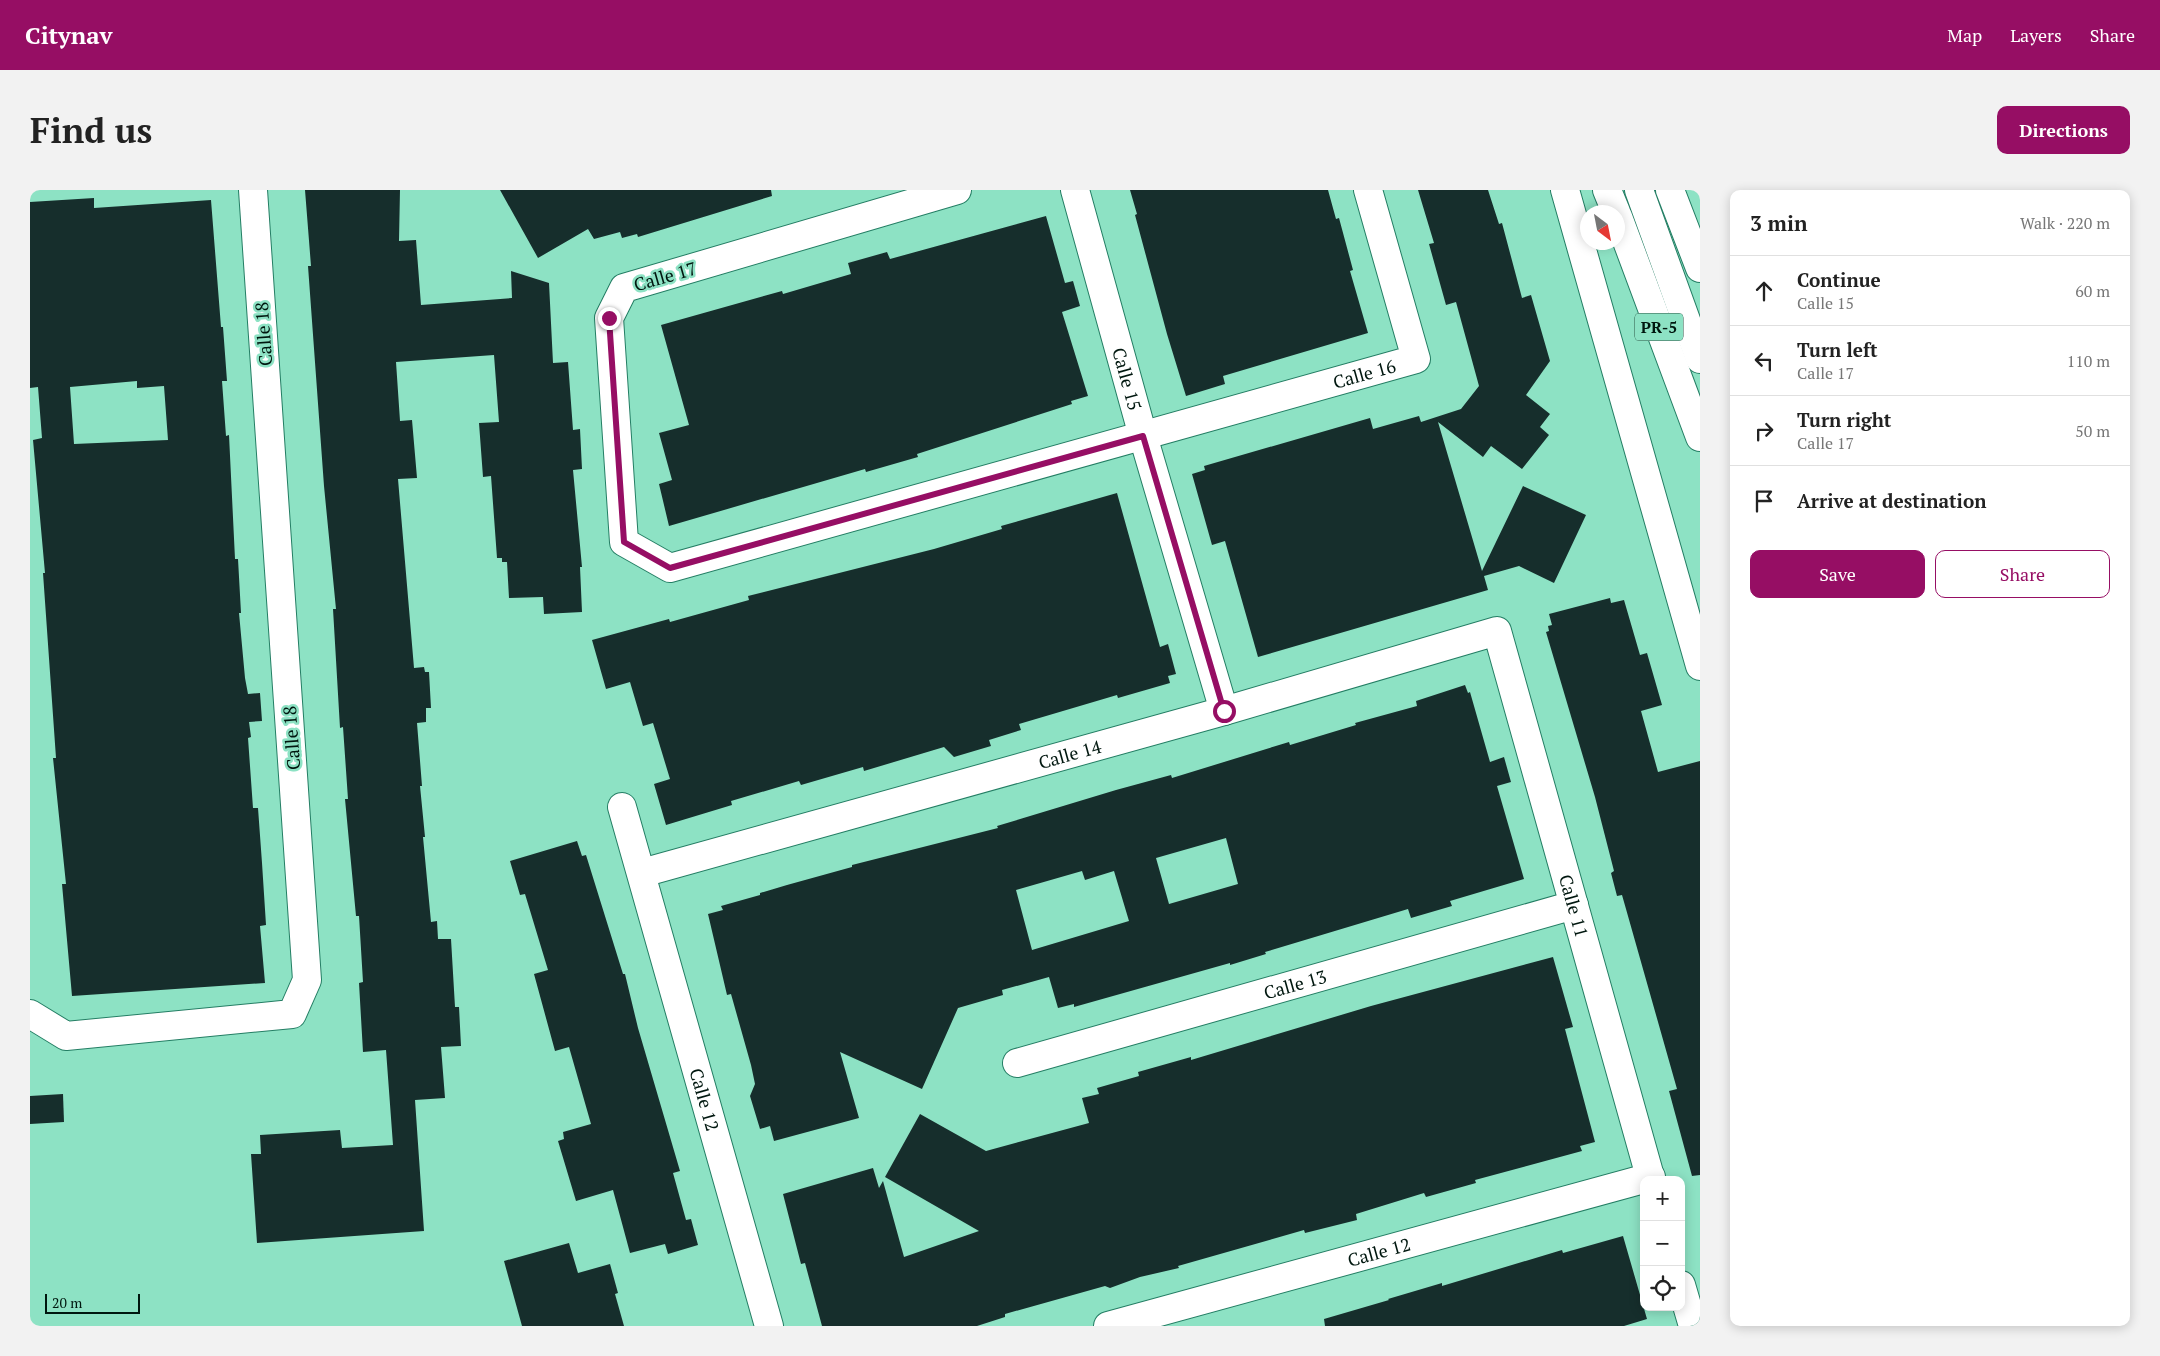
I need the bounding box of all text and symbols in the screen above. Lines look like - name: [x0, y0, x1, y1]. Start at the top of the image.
- text: Citynav: [25, 19, 112, 51]
- text: Map: [1947, 23, 1982, 47]
- text: Layers: [2010, 23, 2062, 47]
- text: Share: [2090, 23, 2135, 47]
- button: Directions: [1997, 106, 2130, 154]
- text: Find us: [30, 107, 152, 153]
- north arrow: [1580, 205, 1625, 250]
- text: 3 min: [1750, 209, 1807, 237]
- text: Walk · 220 m: [2020, 212, 2110, 234]
- street label: Calle 17: [631, 256, 699, 296]
- text: Continue: [1797, 267, 1881, 292]
- icon: ahead: [1750, 277, 1778, 305]
- text: 60 m: [2075, 280, 2110, 302]
- text: Calle 15: [1797, 292, 1854, 314]
- street label: Calle 18: [249, 301, 277, 367]
- route end: [598, 307, 621, 330]
- road number: PR-5: [1635, 314, 1683, 340]
- text: Turn left: [1797, 337, 1878, 362]
- street label: Calle 15: [1107, 345, 1147, 413]
- icon: left: [1750, 347, 1778, 375]
- text: 110 m: [2067, 350, 2110, 372]
- street label: Calle 16: [1330, 353, 1399, 394]
- text: Calle 17: [1797, 362, 1854, 384]
- text: Turn right: [1797, 407, 1891, 432]
- icon: right: [1750, 417, 1778, 445]
- text: 50 m: [2075, 420, 2110, 442]
- text: Calle 17: [1797, 432, 1854, 454]
- icon: arrive: [1750, 487, 1778, 515]
- text: Arrive at destination: [1797, 488, 1986, 513]
- button: Save: [1750, 550, 1925, 598]
- button: Share: [1935, 550, 2110, 598]
- route start: [1213, 700, 1236, 723]
- street label: Calle 18: [277, 705, 305, 771]
- street label: Calle 14: [1036, 734, 1104, 774]
- street label: Calle 11: [1554, 872, 1594, 940]
- street label: Calle 13: [1261, 964, 1329, 1004]
- street label: Calle 12: [685, 1065, 725, 1134]
- map controls: [1640, 1176, 1685, 1311]
- button: +: [1640, 1176, 1685, 1221]
- button: −: [1640, 1221, 1685, 1266]
- street label: Calle 12: [1345, 1232, 1413, 1272]
- button: locate: [1640, 1266, 1685, 1311]
- scale bar: [45, 1291, 140, 1314]
- text: 20 m: [52, 1293, 82, 1312]

